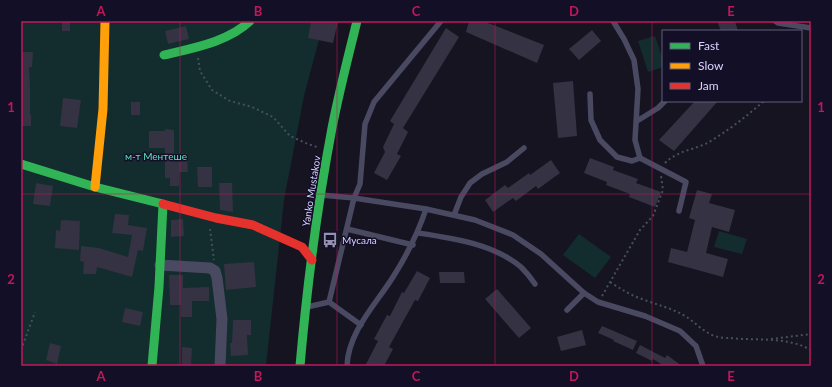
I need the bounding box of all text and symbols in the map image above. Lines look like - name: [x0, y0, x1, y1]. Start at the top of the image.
- text: A: [95, 3, 106, 19]
- text: B: [254, 3, 263, 19]
- text: C: [412, 3, 421, 19]
- text: D: [569, 3, 579, 19]
- text: E: [727, 3, 735, 19]
- legend: [662, 30, 802, 102]
- text: Fast: [698, 38, 720, 53]
- text: Slow: [698, 58, 724, 73]
- text: Jam: [698, 78, 719, 93]
- text: 1: [7, 99, 15, 115]
- text: 1: [817, 99, 825, 115]
- park label: м-т Ментeше: [125, 150, 187, 162]
- street label: Yanko Mustakov: [299, 154, 323, 227]
- bus stop icon: Мусала: [321, 231, 339, 249]
- place label: Мусала: [342, 234, 377, 246]
- text: 2: [7, 271, 15, 287]
- text: 2: [817, 271, 825, 287]
- text: A: [95, 368, 106, 384]
- text: B: [254, 368, 263, 384]
- text: C: [412, 368, 421, 384]
- text: D: [569, 368, 579, 384]
- text: E: [727, 368, 735, 384]

